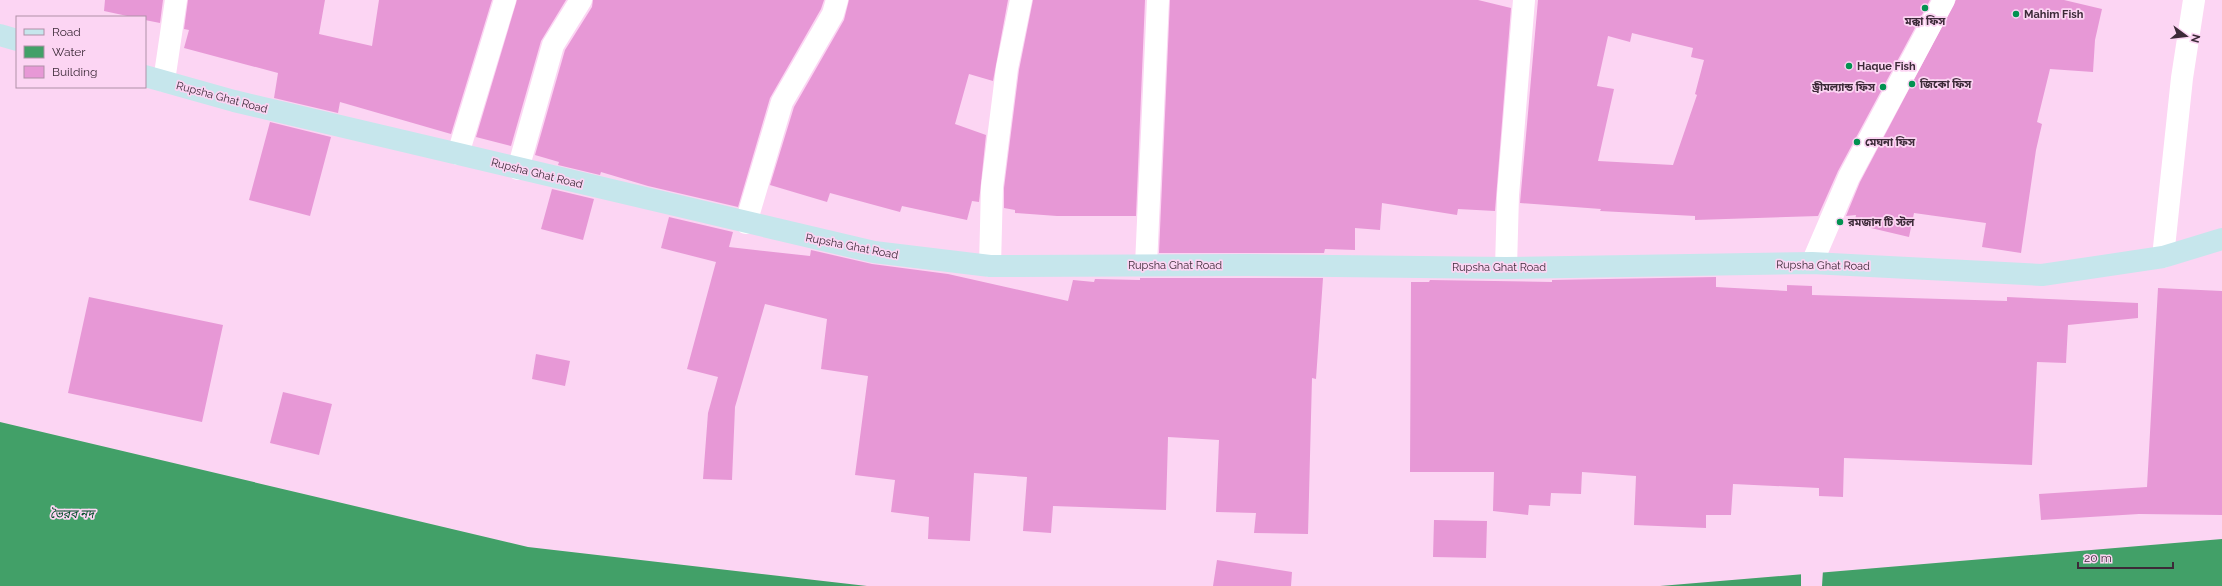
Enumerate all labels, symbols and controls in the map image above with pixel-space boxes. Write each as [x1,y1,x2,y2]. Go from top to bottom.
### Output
marker: মক্কা ফিস [1920,3,1930,13]
place label: Mahim Fish [2024,8,2084,21]
marker: Mahim Fish [2011,9,2021,19]
place label: মক্কা ফিস [1904,15,1946,28]
legend [16,16,146,88]
north arrow [2166,16,2206,56]
text: Road [52,25,81,39]
text: N [2188,33,2203,44]
text: Water [52,45,86,59]
place label: Haque Fish [1857,60,1916,73]
marker: Haque Fish [1844,61,1854,71]
text: Building [52,65,98,79]
place label: জিকো ফিস [1919,78,1972,91]
street label: Rupsha Ghat Road [175,79,269,116]
marker: জিকো ফিস [1907,79,1917,89]
place label: ড্রীমল্যান্ড ফিস [1811,81,1876,94]
marker: ড্রীমল্যান্ড ফিস [1878,82,1888,92]
place label: মেঘনা ফিস [1865,136,1916,149]
marker: মেঘনা ফিস [1852,137,1862,147]
street label: Rupsha Ghat Road [490,156,584,191]
place label: রমজান টি স্টল [1847,216,1915,229]
marker: রমজান টি স্টল [1835,217,1845,227]
street label: Rupsha Ghat Road [804,231,899,262]
street label: Rupsha Ghat Road [1776,258,1870,273]
street label: Rupsha Ghat Road [1128,259,1222,272]
street label: Rupsha Ghat Road [1452,261,1546,274]
water label: ভৈরব নদ [50,507,96,521]
scale bar [2078,544,2173,570]
text: 20 m [2084,551,2112,565]

